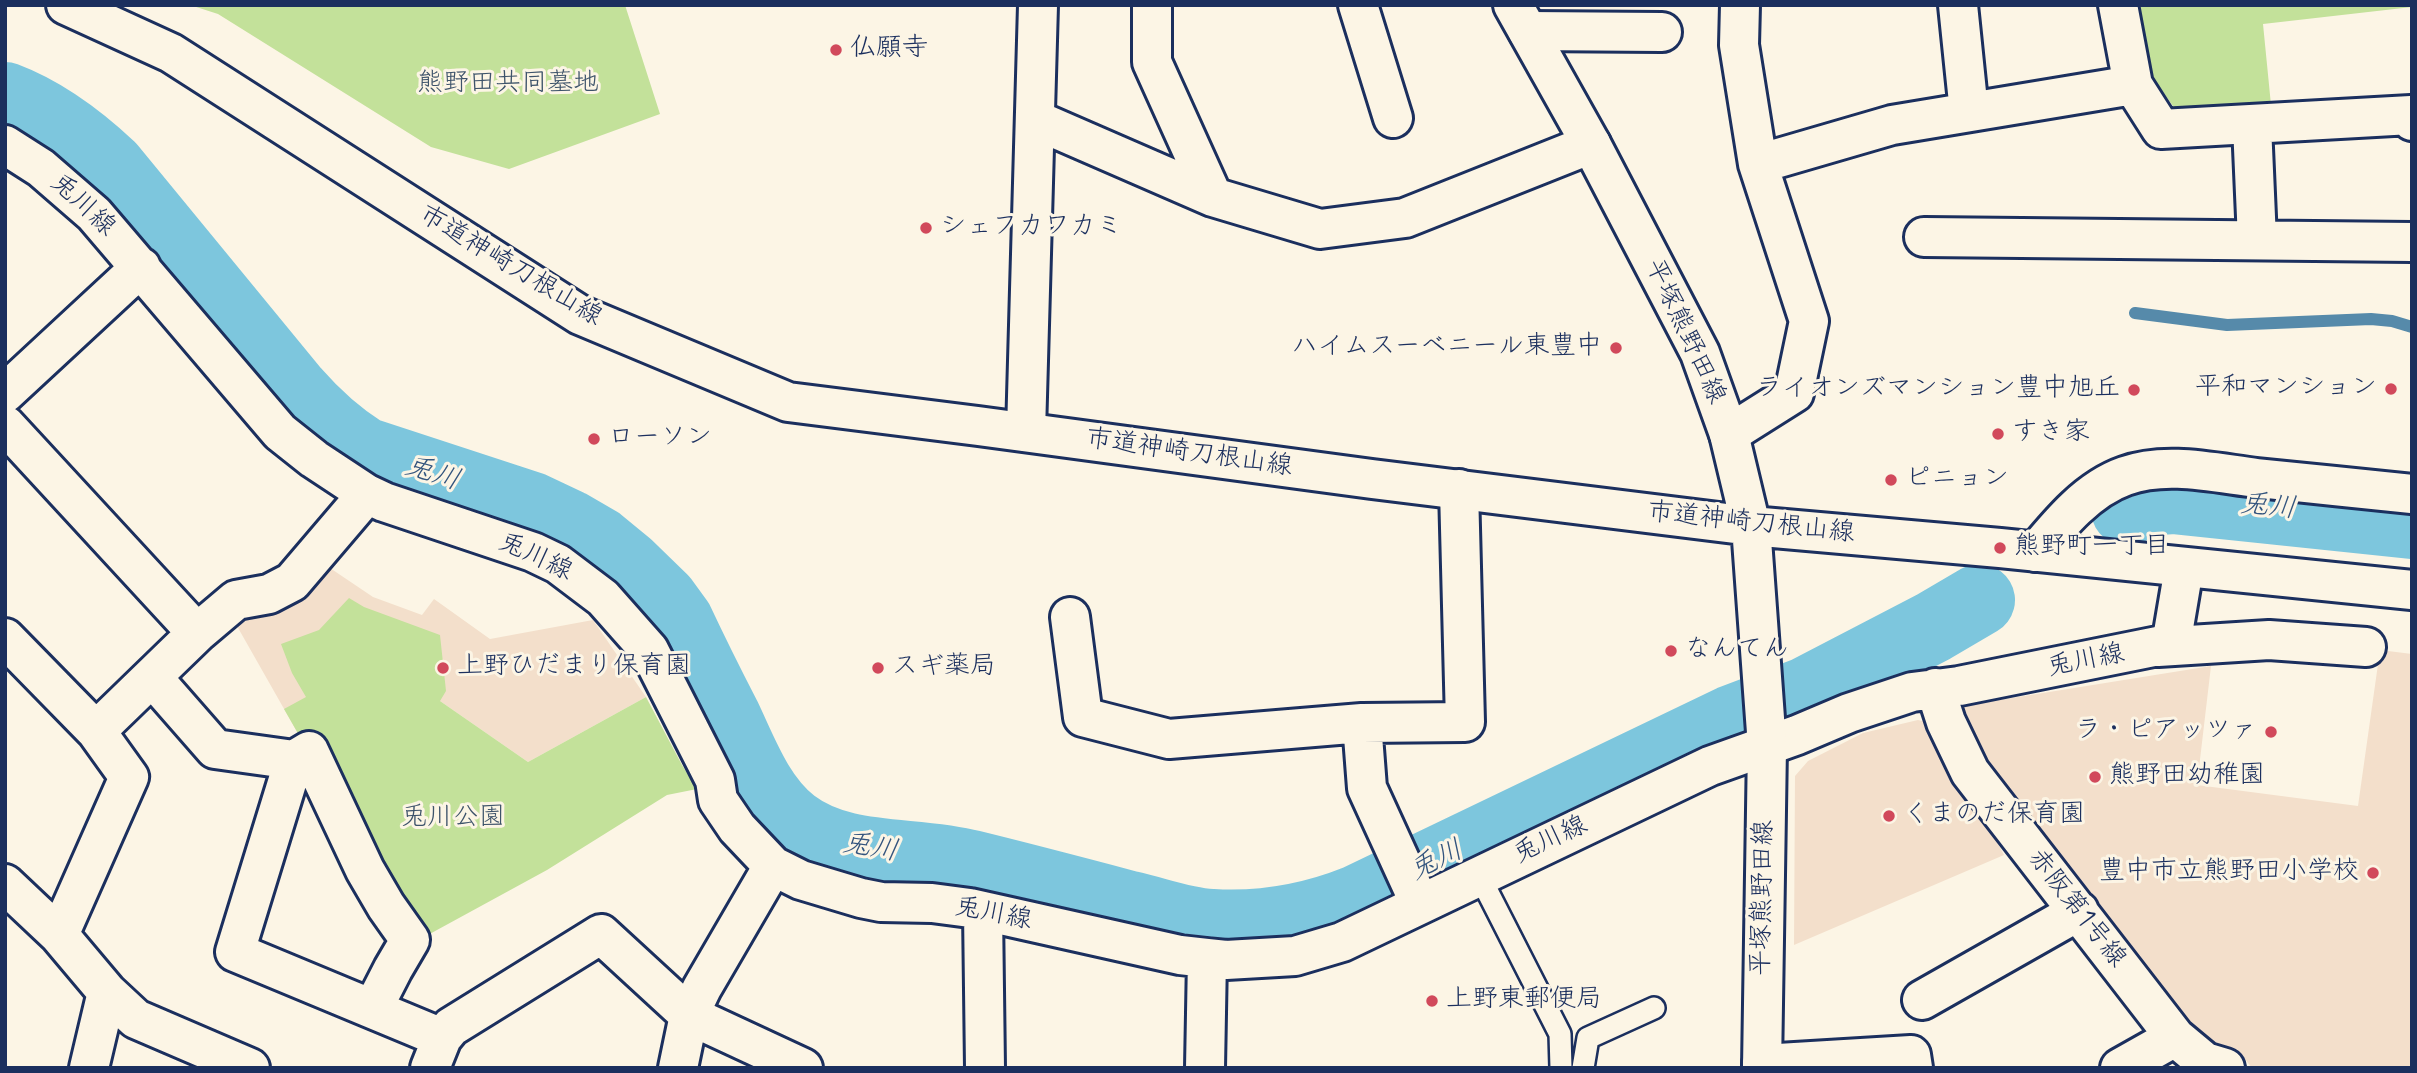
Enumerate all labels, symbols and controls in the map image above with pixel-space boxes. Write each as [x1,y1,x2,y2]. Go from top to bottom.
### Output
place label: 仏願寺 [850,34,928,66]
marker: 仏願寺 [828,42,844,58]
park label: 熊野田共同墓地 [417,69,599,101]
street label: 兎川線 [43,168,121,244]
street label: 市道神崎刀根山線 [413,200,607,334]
place label: シェフカワカミ [940,212,1122,244]
marker: シェフカワカミ [918,220,934,236]
street label: 平塚熊野田線 [1637,255,1731,409]
place label: ハイムスーベニール東豊中 [1292,332,1602,364]
marker: ハイムスーベニール東豊中 [1608,340,1624,356]
place label: 平和マンション [2195,373,2377,405]
place label: ライオンズマンション豊中旭丘 [1756,374,2120,406]
marker: 平和マンション [2383,381,2399,397]
marker: ライオンズマンション豊中旭丘 [2126,382,2142,398]
place label: すき家 [2012,418,2090,450]
place label: ローソン [608,423,712,455]
street label: 市道神崎刀根山線 [1084,424,1294,484]
marker: すき家 [1990,426,2006,442]
marker: ローソン [586,431,602,447]
water label: 兎川 [400,450,464,500]
place label: ピニョン [1905,464,2009,496]
marker: ピニョン [1883,472,1899,488]
water label: 兎川 [2238,488,2298,528]
street label: 市道神崎刀根山線 [1646,498,1856,550]
street label: 兎川線 [493,527,577,589]
place label: 熊野町一丁目 [2014,532,2170,564]
marker: 熊野町一丁目 [1992,540,2008,556]
place label: なんてん [1685,635,1789,667]
street label: 兎川線 [2045,639,2127,685]
marker: なんてん [1663,643,1679,659]
place label: 上野ひだまり保育園 [457,652,691,684]
place label: スギ薬局 [892,652,996,684]
marker: 上野ひだまり保育園 [435,660,451,676]
marker: スギ薬局 [870,660,886,676]
place label: ラ・ピアッツァ [2075,716,2257,748]
marker: ラ・ピアッツァ [2263,724,2279,740]
place label: 熊野田幼稚園 [2109,761,2265,793]
marker: 熊野田幼稚園 [2087,769,2103,785]
place label: くまのだ保育園 [1903,800,2085,832]
park label: 兎川公園 [401,803,505,835]
marker: くまのだ保育園 [1881,808,1897,824]
street label: 兎川線 [1509,810,1593,872]
street label: 平塚熊野田線 [1747,820,1781,976]
water label: 兎川 [840,828,900,870]
water label: 兎川 [1404,835,1470,889]
street label: 赤阪第1号線 [2020,844,2132,974]
place label: 豊中市立熊野田小学校 [2099,857,2359,889]
marker: 豊中市立熊野田小学校 [2365,865,2381,881]
street label: 兎川線 [952,892,1034,938]
place label: 上野東郵便局 [1446,985,1602,1017]
marker: 上野東郵便局 [1424,993,1440,1009]

